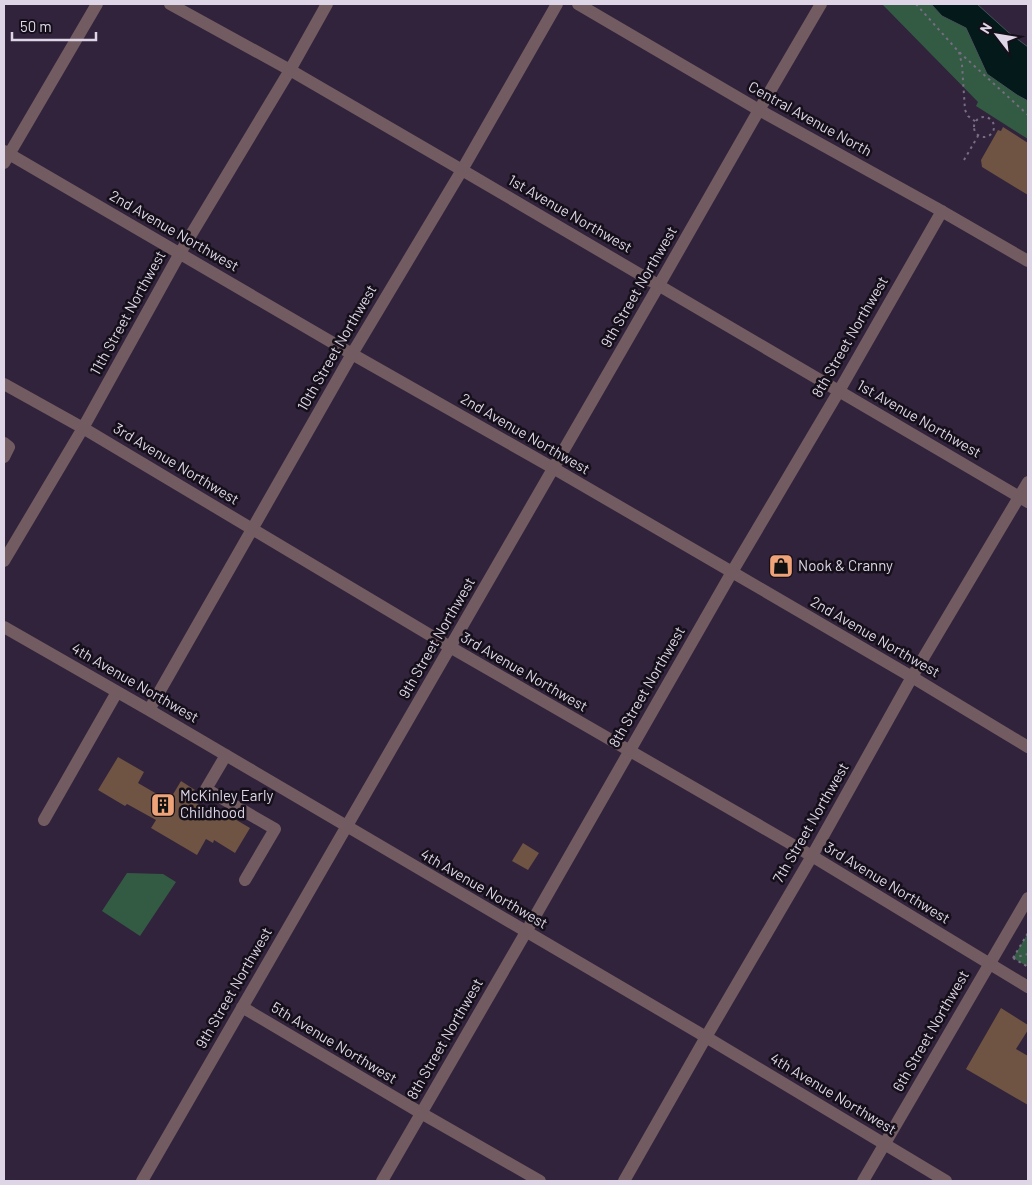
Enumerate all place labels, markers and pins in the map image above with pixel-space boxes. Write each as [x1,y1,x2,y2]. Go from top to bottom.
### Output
shop icon: Nook & Cranny [768,553,794,579]
place label: Nook & Cranny [798,556,893,574]
place label: McKinley Early Childhood [180,786,273,821]
building icon: McKinley Early Childhood [150,792,176,818]

